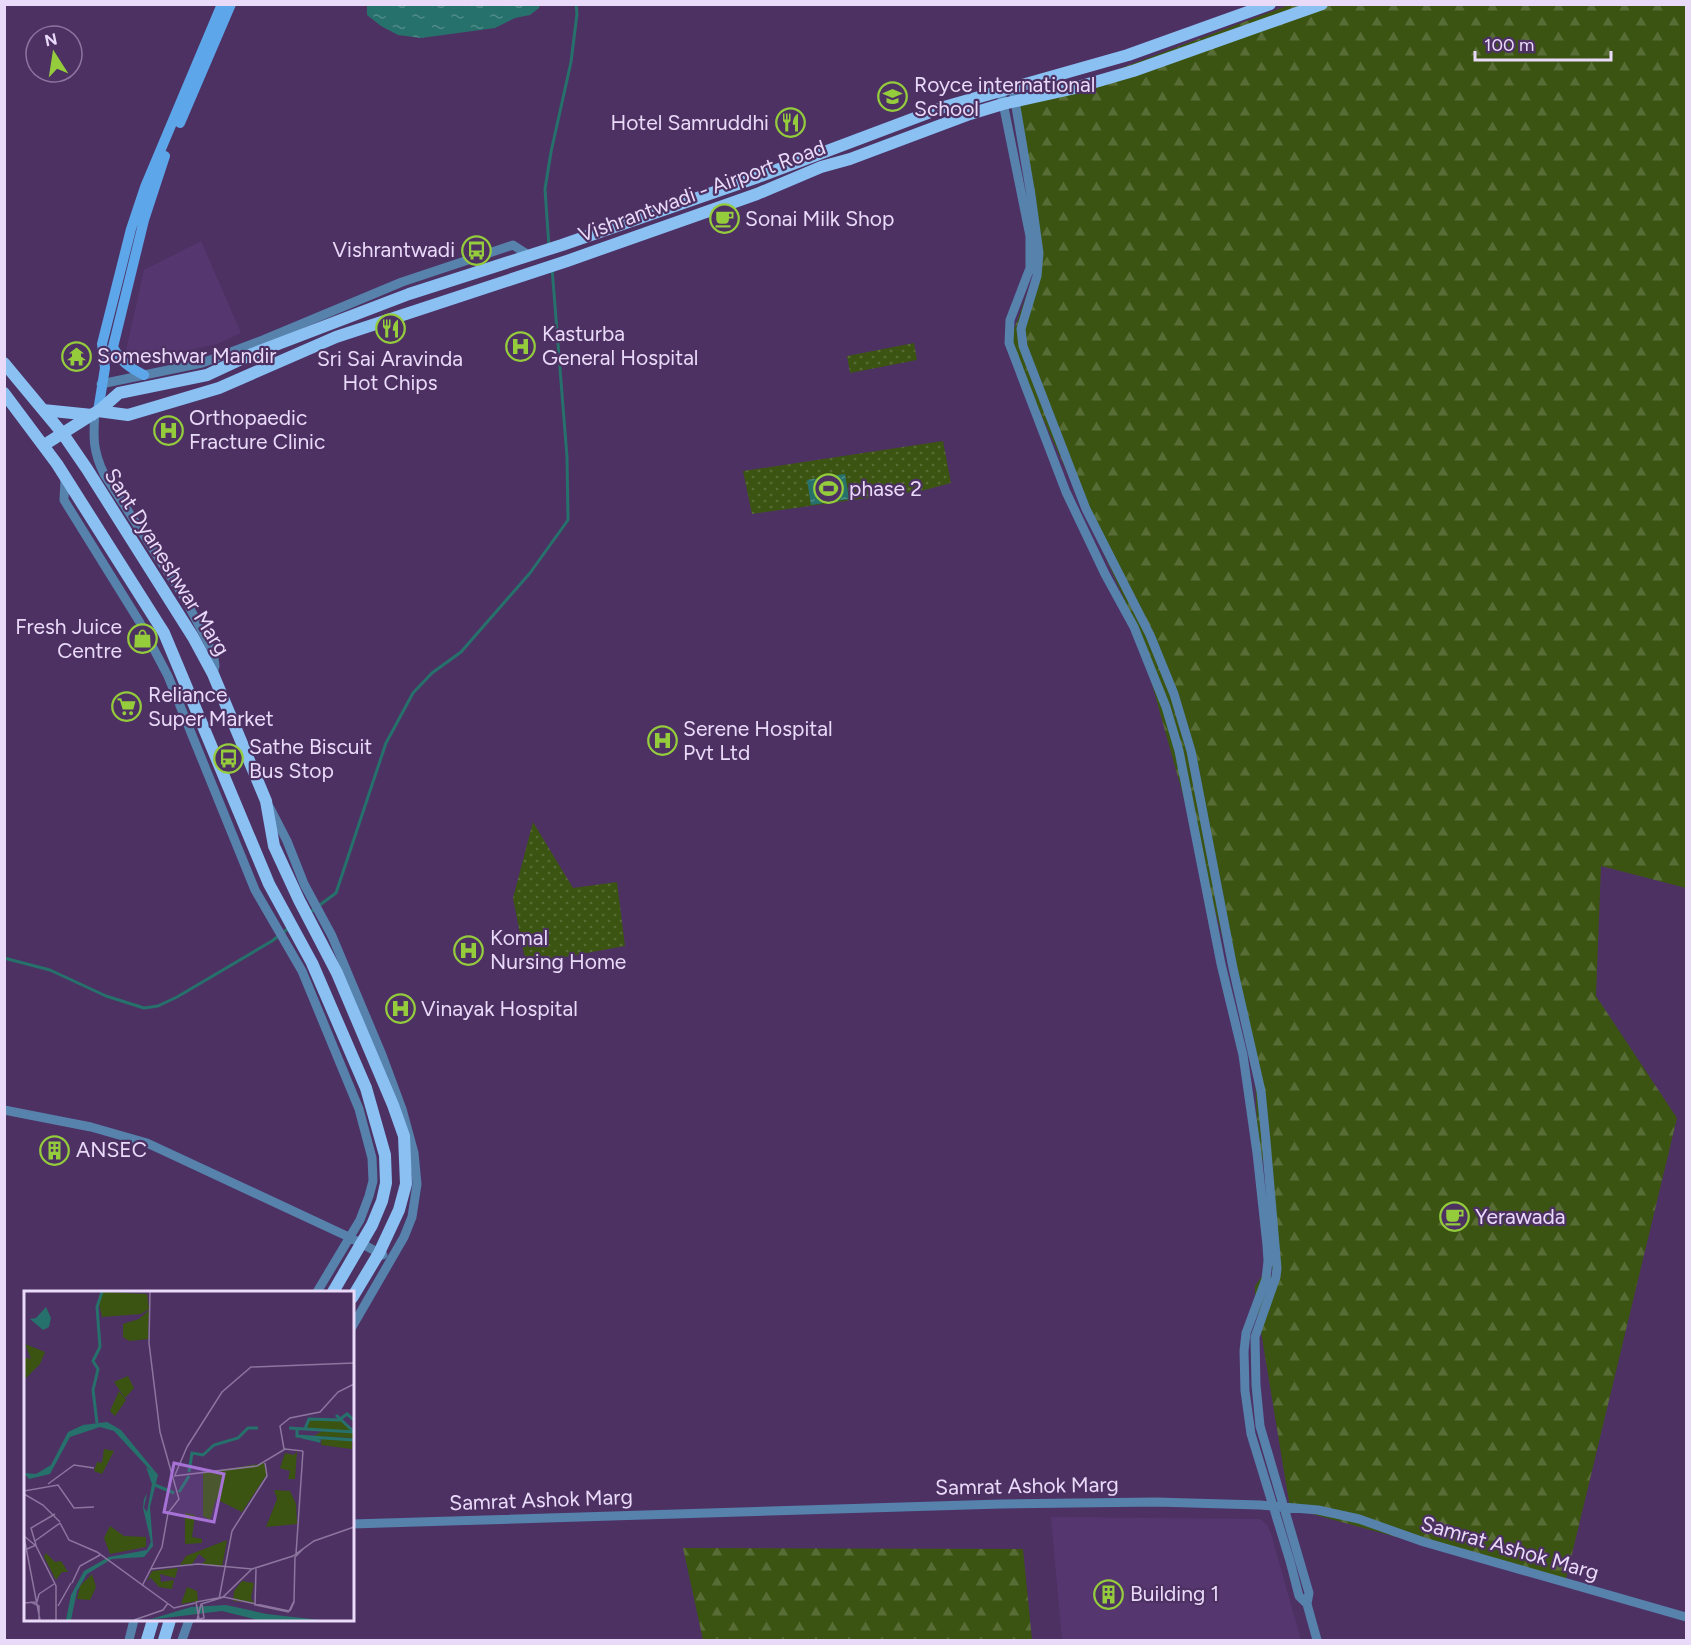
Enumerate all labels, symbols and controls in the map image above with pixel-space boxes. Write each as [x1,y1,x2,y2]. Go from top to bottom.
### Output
north arrow [24,24,84,84]
scale bar [1475,24,1612,62]
text: N [43,29,59,50]
text: 100 m [1484,34,1534,56]
place label: Royce international School [914,72,1095,121]
school or university icon: Royce international School [877,81,909,113]
restaurant icon: Hotel Samruddhi [774,107,806,139]
place label: Hotel Samruddhi [610,110,769,135]
street label: Vishrantwadi - Airport Road [575,134,829,247]
cafe icon: Sonai Milk Shop [708,203,740,235]
place label: Sonai Milk Shop [745,206,894,231]
bus stop icon: Vishrantwadi [460,234,492,266]
place label: Vishrantwadi [333,237,455,262]
restaurant icon: Sri Sai Aravinda Hot Chips [374,312,406,344]
place label: Kasturba General Hospital [542,321,698,370]
hospital icon: Kasturba General Hospital [505,330,537,362]
temple icon: Someshwar Mandir [60,340,92,372]
place label: Someshwar Mandir [97,343,276,368]
place label: Sri Sai Aravinda Hot Chips [317,346,463,395]
place label: Orthopaedic Fracture Clinic [189,405,325,454]
hospital icon: Orthopaedic Fracture Clinic [152,414,184,446]
street label: Sant Dyaneshwar Marg [100,463,235,660]
sports icon: phase 2 [812,473,844,505]
place label: phase 2 [849,476,922,501]
place label: Fresh Juice Centre [15,614,122,663]
shop icon: Fresh Juice Centre [127,623,159,655]
place label: Reliance Super Market [148,682,274,731]
supermarket icon: Reliance Super Market [111,691,143,723]
place label: Serene Hospital Pvt Ltd [683,716,833,765]
hospital icon: Serene Hospital Pvt Ltd [646,725,678,757]
place label: Sathe Biscuit Bus Stop [249,734,372,783]
bus stop icon: Sathe Biscuit Bus Stop [212,743,244,775]
place label: Komal Nursing Home [490,925,626,974]
hospital icon: Komal Nursing Home [453,934,485,966]
hospital icon: Vinayak Hospital [384,993,416,1025]
place label: Vinayak Hospital [421,996,578,1021]
building icon: ANSEC [39,1134,71,1166]
place label: ANSEC [76,1137,147,1162]
cafe icon: Yerawada [1438,1201,1470,1233]
place label: Yerawada [1475,1204,1566,1229]
inset map [24,1291,354,1621]
street label: Samrat Ashok Marg [935,1471,1119,1500]
street label: Samrat Ashok Marg [449,1484,633,1515]
street label: Samrat Ashok Marg [1418,1510,1602,1585]
building icon: Building 1 [1093,1578,1125,1610]
place label: Building 1 [1130,1581,1219,1606]

